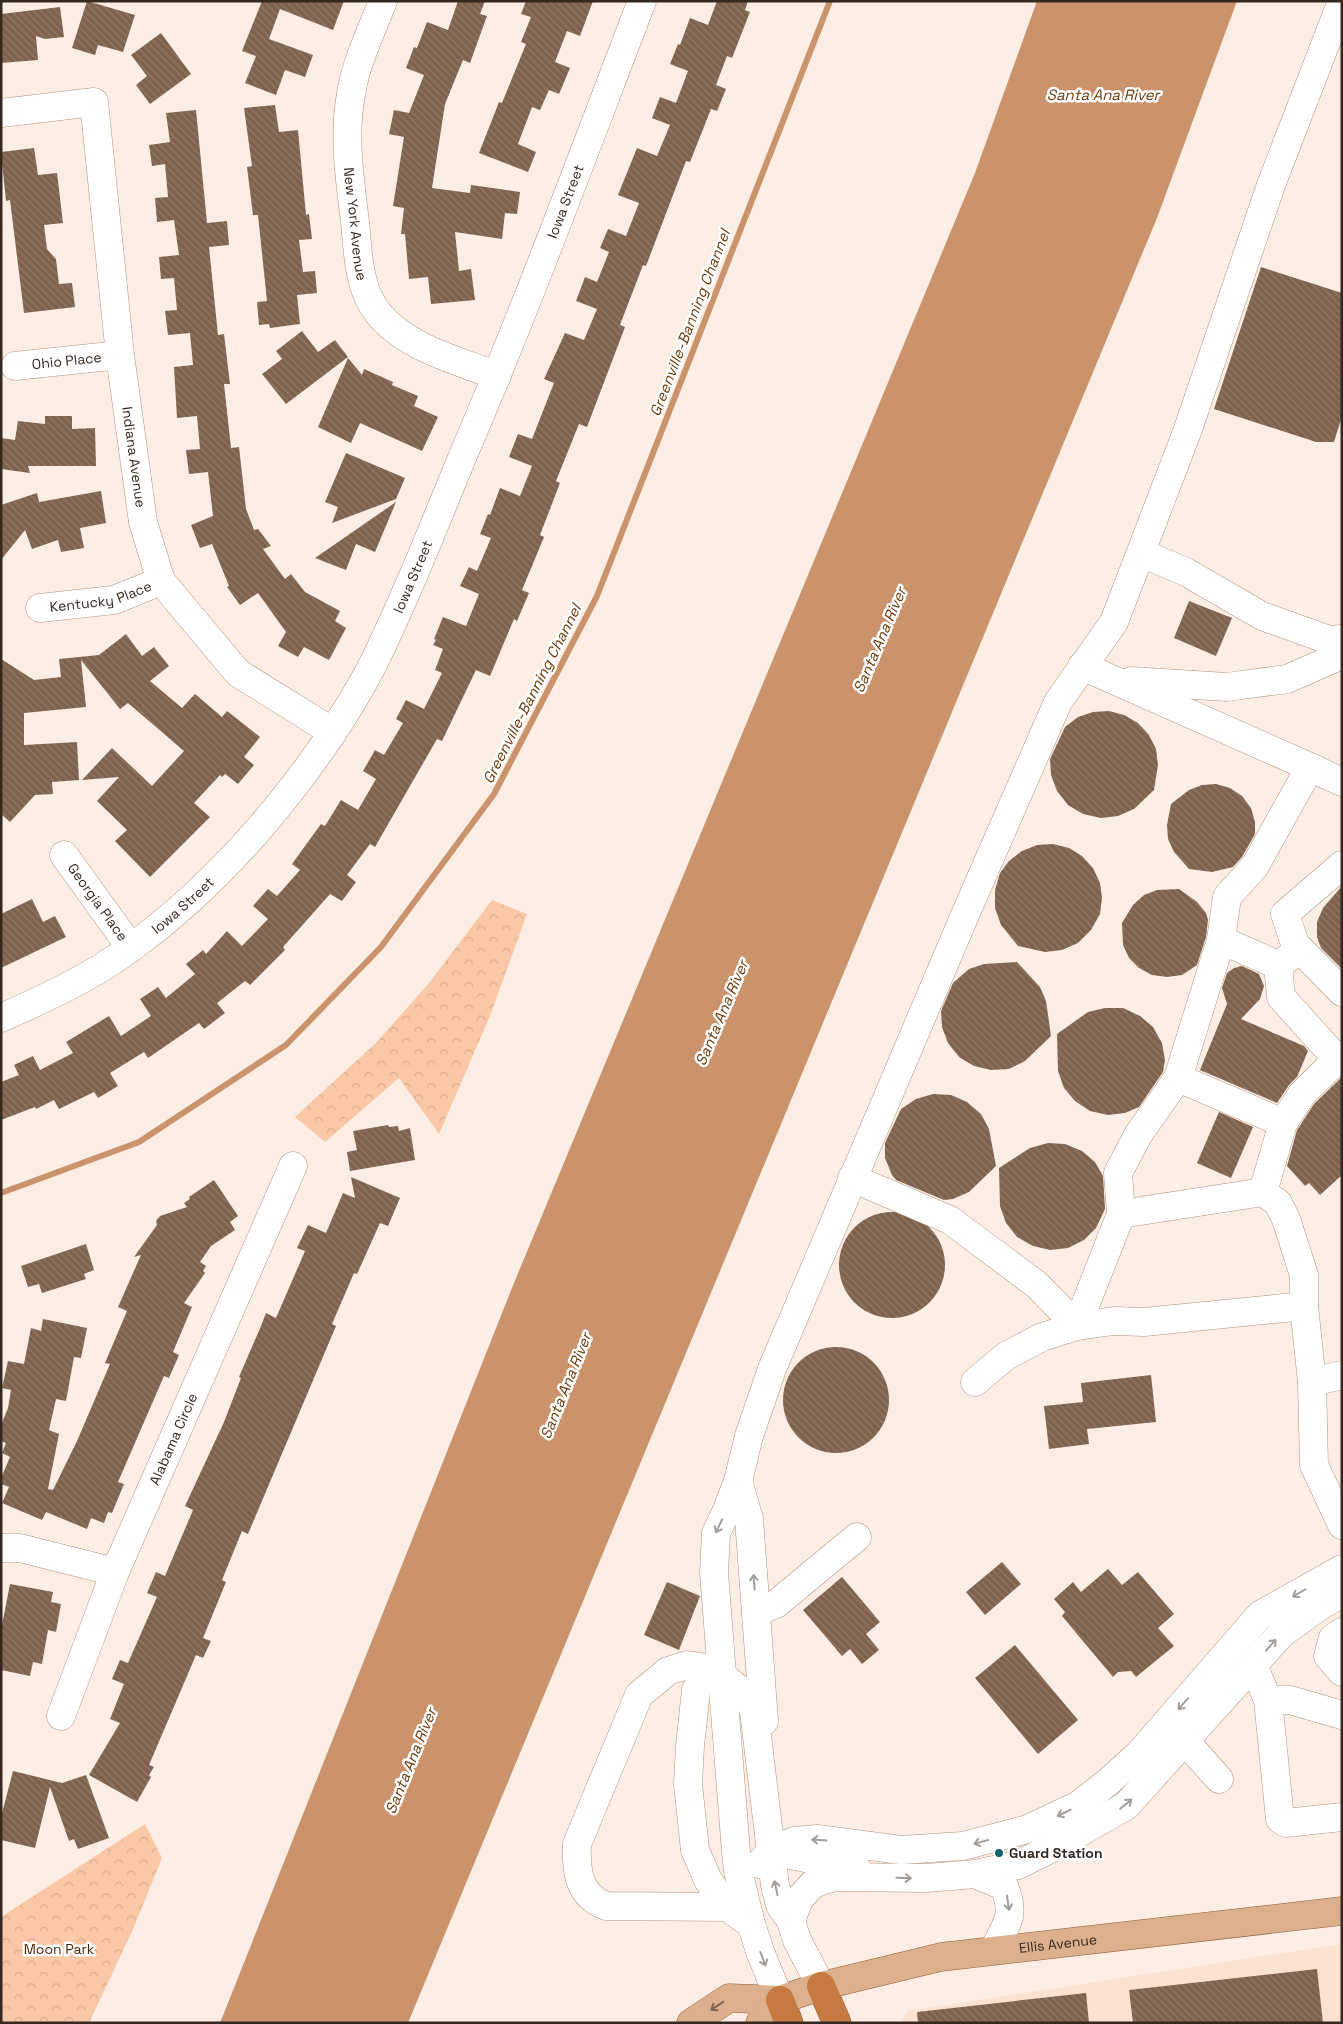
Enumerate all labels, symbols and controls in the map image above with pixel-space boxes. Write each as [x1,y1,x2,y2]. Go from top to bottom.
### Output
water label: Santa Ana River [1047,85,1161,104]
street label: Iowa Street [543,162,588,241]
street label: New York Avenue [340,166,371,282]
water label: Greenville-Banning Channel [645,225,735,419]
street label: Ohio Place [31,348,103,373]
street label: Indiana Avenue [118,405,150,509]
street label: Iowa Street [389,537,436,616]
street label: Kentucky Place [49,577,154,616]
water label: Santa Ana River [849,583,911,695]
water label: Greenville-Banning Channel [478,599,586,787]
street label: Georgia Place [64,860,132,945]
street label: Iowa Street [148,873,218,938]
water label: Santa Ana River [691,956,753,1068]
water label: Santa Ana River [536,1329,596,1442]
street label: Alabama Circle [145,1390,201,1488]
one-way arrow [714,1518,724,1533]
one-way arrow [749,1574,759,1590]
one-way arrow [1292,1588,1307,1598]
one-way arrow [1265,1639,1277,1652]
one-way arrow [1177,1697,1189,1710]
water label: Santa Ana River [381,1704,441,1817]
one-way arrow [1119,1798,1132,1809]
one-way arrow [1057,1809,1072,1818]
one-way arrow [812,1836,828,1845]
one-way arrow [973,1838,989,1847]
place label: Guard Station [1009,1844,1103,1862]
marker: Guard Station [993,1847,1005,1859]
one-way arrow [896,1873,912,1883]
one-way arrow [771,1880,780,1896]
one-way arrow [1003,1895,1013,1911]
street label: Ellis Avenue [1018,1930,1098,1957]
park label: Moon Park [24,1940,95,1958]
one-way arrow [759,1951,768,1966]
one-way arrow [710,2001,724,2011]

